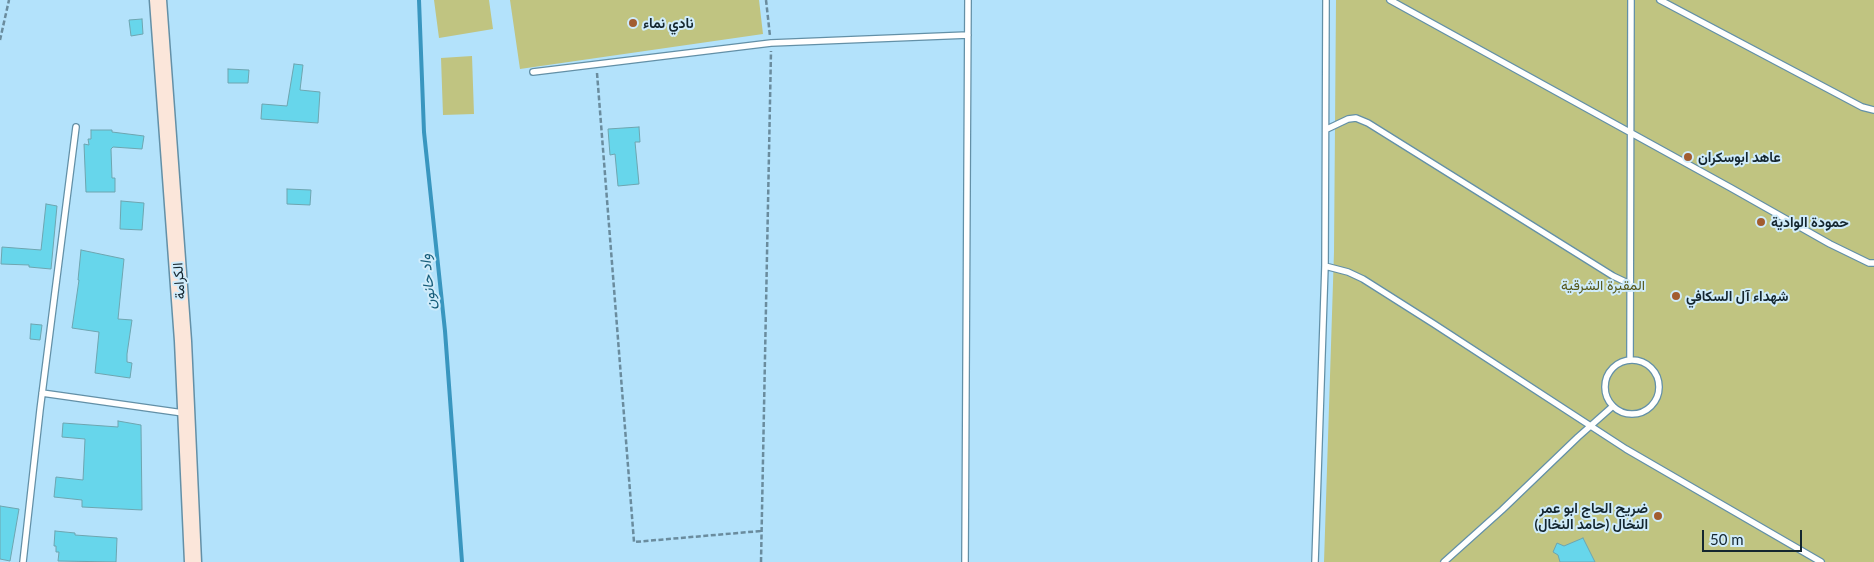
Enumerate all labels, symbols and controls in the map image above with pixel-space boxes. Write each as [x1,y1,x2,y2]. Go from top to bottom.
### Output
place label: نادي نماء [643,15,694,31]
marker: نادي نماء [627,17,639,29]
place label: عاهد ابوسكران [1698,149,1781,165]
marker: عاهد ابوسكران [1682,151,1694,163]
place label: حمودة الوادية [1771,214,1849,230]
marker: حمودة الوادية [1755,216,1767,228]
water label: واد حانون [416,253,440,311]
street label: الكرامة [169,262,189,300]
park label: المقبرة الشرقية [1561,277,1645,293]
place label: شهداء آل السكافي [1686,288,1788,304]
marker: شهداء آل السكافي [1670,290,1682,302]
place label: ضريح الحاج ابو عمر النخال (حامد النخال) [1534,500,1648,532]
marker: ضريح الحاج ابو عمر النخال (حامد النخال) [1652,510,1664,522]
scale bar [1704,520,1804,552]
text: 50 m [1710,530,1744,548]

